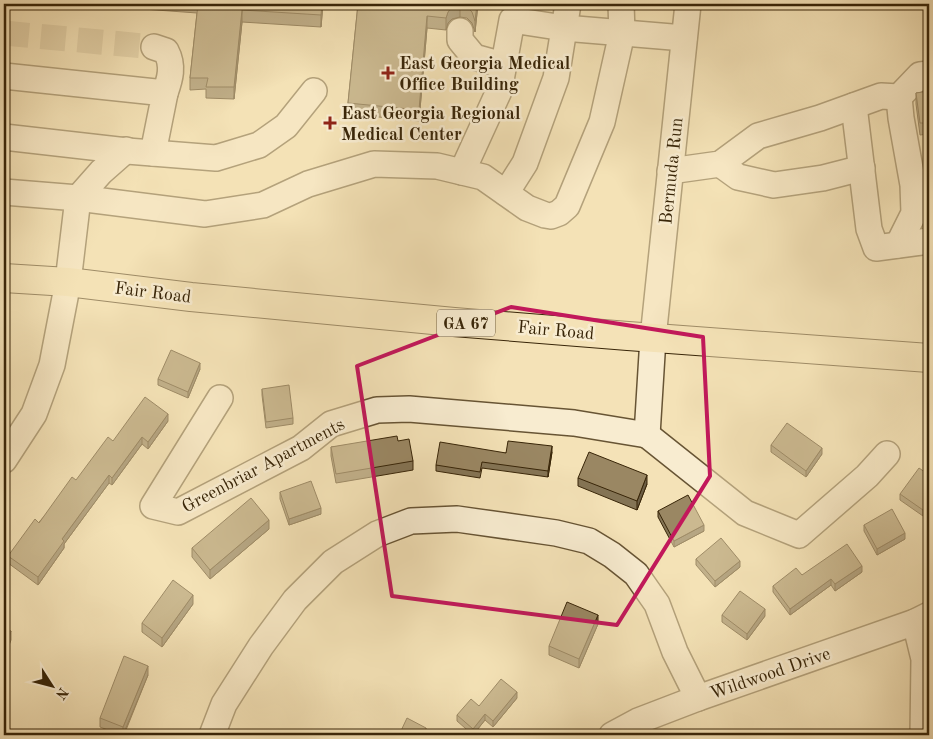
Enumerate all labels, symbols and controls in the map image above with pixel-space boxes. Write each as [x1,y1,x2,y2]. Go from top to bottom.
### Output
place label: East Georgia Medical Office Building [399,55,571,94]
marker: East Georgia Medical Office Building [381,66,395,80]
place label: East Georgia Regional Medical Center [341,105,521,144]
marker: East Georgia Regional Medical Center [323,116,337,130]
street label: Bermuda Run [657,116,687,226]
street label: Fair Road [113,279,192,307]
road number: GA 67 [437,309,495,336]
street label: Fair Road [517,319,595,343]
street label: Greenbriar Apartments [179,415,348,516]
street label: Wildwood Drive [708,645,833,703]
north arrow [28,662,78,712]
text: N [53,685,71,702]

